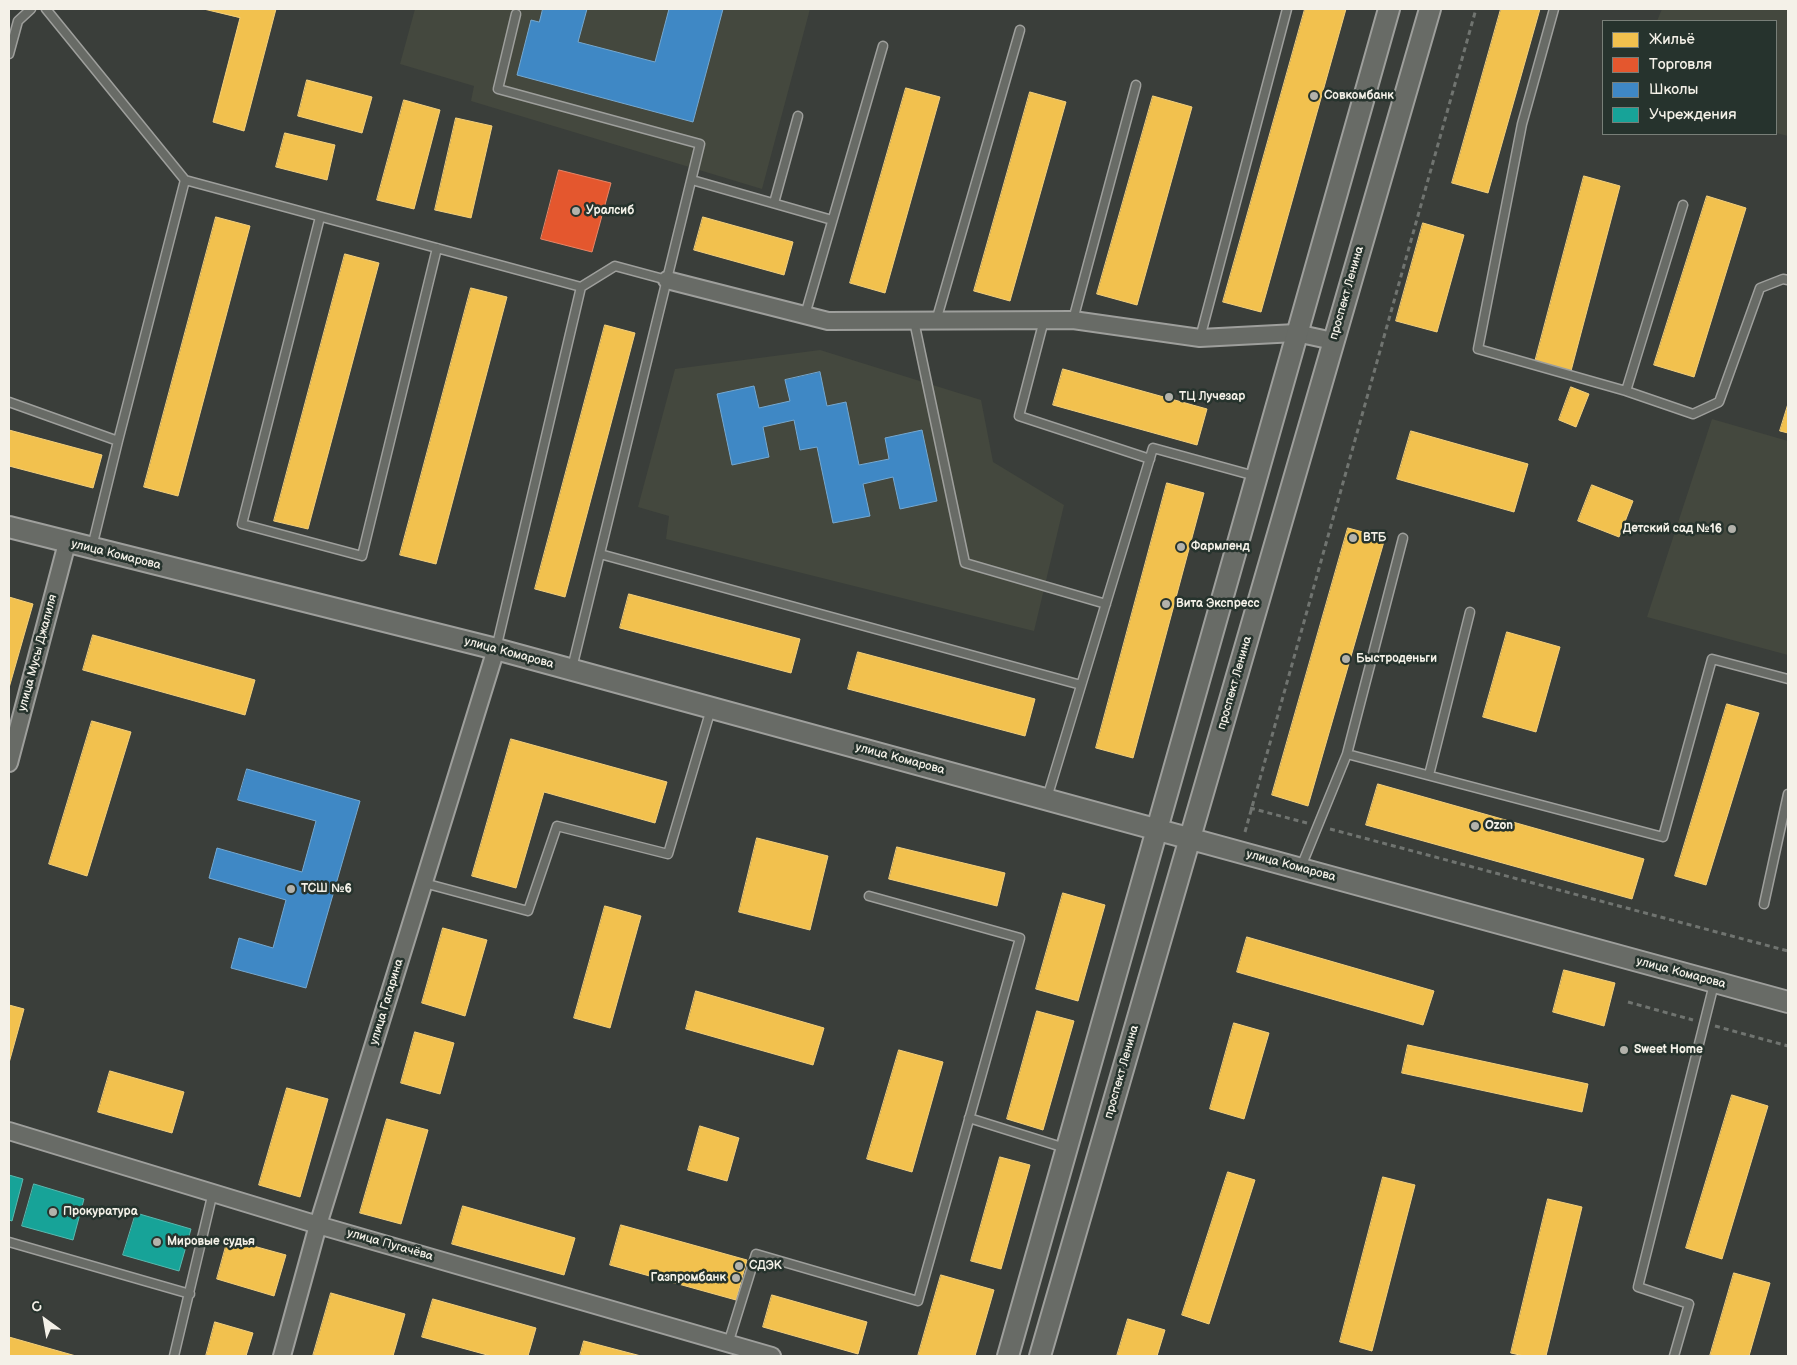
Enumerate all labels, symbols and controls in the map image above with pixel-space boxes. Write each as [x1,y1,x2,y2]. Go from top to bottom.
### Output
legend [1602,20,1777,135]
text: Жильё [1649,30,1695,49]
text: Торговля [1649,55,1712,74]
text: Школы [1649,80,1698,99]
place label: Совкомбанк [1324,89,1394,103]
marker: Совкомбанк [1308,90,1320,102]
text: Учреждения [1649,105,1736,124]
place label: Уралсиб [586,204,634,218]
marker: Уралсиб [570,205,582,217]
street label: проспект Ленина [1327,245,1367,341]
place label: ТЦ Лучезар [1179,390,1245,404]
marker: ТЦ Лучезар [1163,391,1175,403]
place label: Детский сад №16 [1623,522,1722,536]
marker: Детский сад №16 [1726,523,1738,535]
place label: ВТБ [1363,531,1386,545]
marker: ВТБ [1347,532,1359,544]
street label: улица Комарова [70,537,162,573]
place label: Фармленд [1191,540,1250,554]
marker: Фармленд [1175,541,1187,553]
street label: улица Мусы Джалиля [15,593,61,713]
place label: Вита Экспресс [1176,597,1260,611]
marker: Вита Экспресс [1160,598,1172,610]
street label: улица Комарова [463,634,555,672]
street label: проспект Ленина [1215,635,1255,731]
place label: Быстроденьги [1356,652,1437,666]
marker: Быстроденьги [1340,653,1352,665]
street label: улица Комарова [854,740,946,778]
place label: Ozon [1485,819,1513,833]
marker: Ozon [1469,820,1481,832]
street label: улица Комарова [1245,847,1337,885]
place label: ТСШ №6 [301,882,352,896]
marker: ТСШ №6 [285,883,297,895]
street label: улица Комарова [1635,954,1727,992]
street label: улица Гагарина [367,957,407,1047]
street label: проспект Ленина [1102,1024,1142,1120]
place label: Sweet Home [1634,1043,1703,1057]
marker: Sweet Home [1618,1044,1630,1056]
place label: Прокуратура [63,1205,138,1219]
marker: Прокуратура [47,1206,59,1218]
street label: улица Пугачёва [345,1226,435,1264]
place label: Мировые судья [167,1235,255,1249]
marker: Мировые судья [151,1236,163,1248]
place label: СДЭК [749,1259,782,1273]
marker: СДЭК [733,1260,745,1272]
place label: Газпромбанк [650,1271,726,1285]
marker: Газпромбанк [730,1272,742,1284]
north arrow [20,1295,70,1345]
text: С [28,1297,45,1317]

